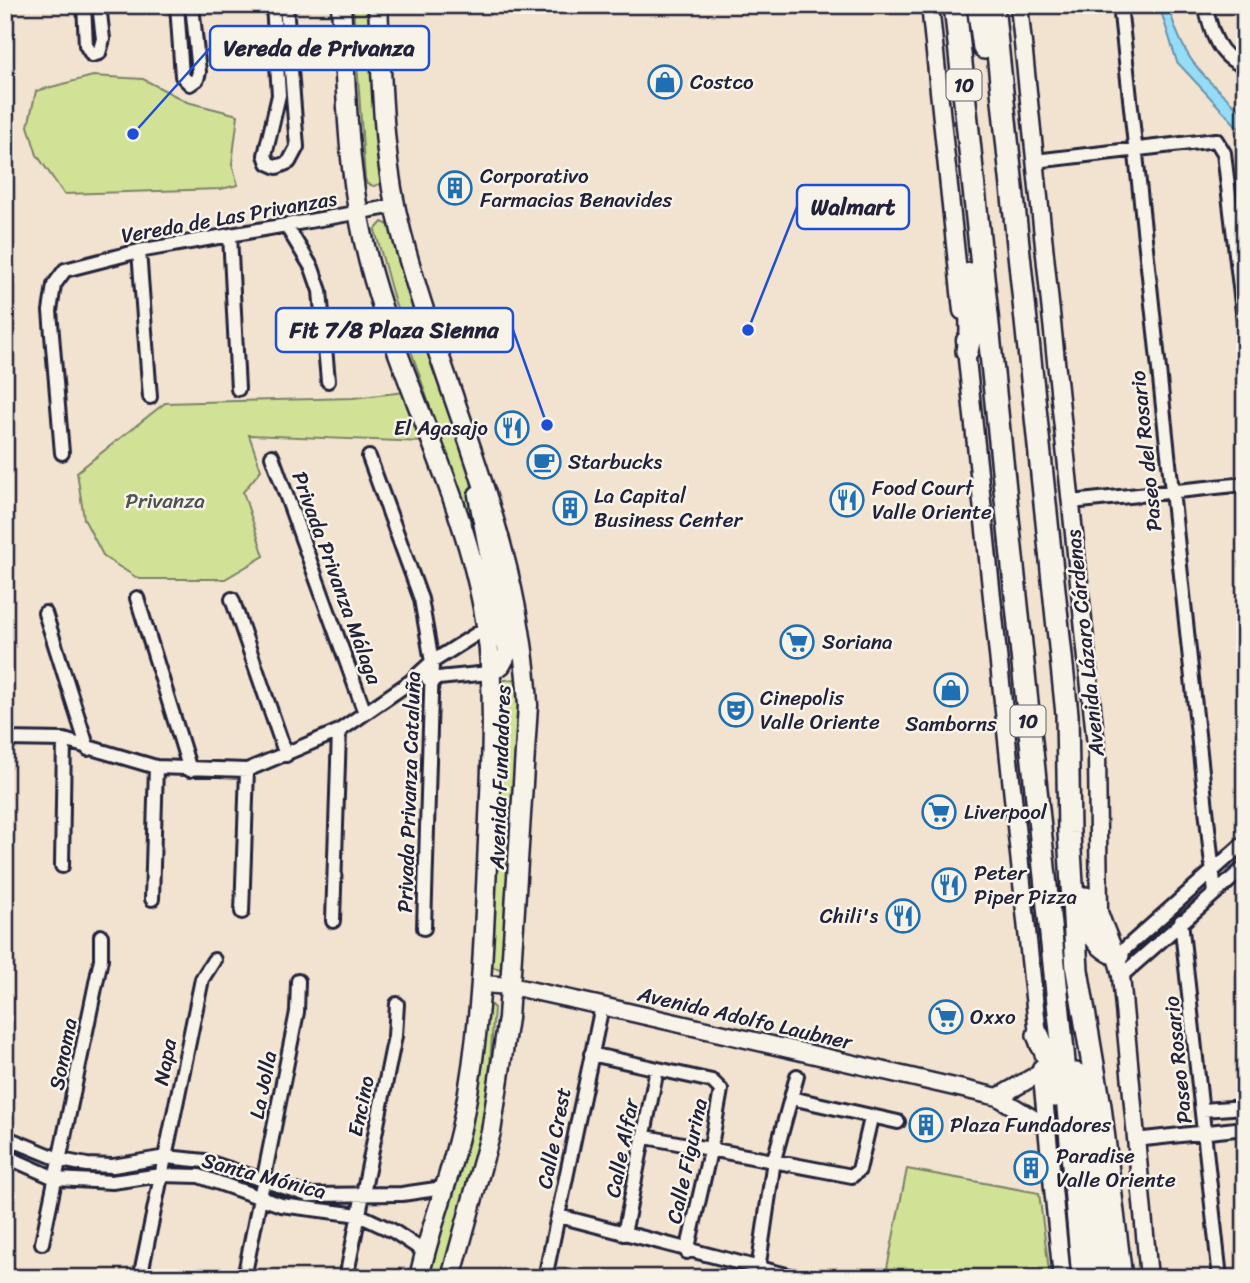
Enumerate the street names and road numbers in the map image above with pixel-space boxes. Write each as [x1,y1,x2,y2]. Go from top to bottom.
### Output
road number: 10 [946,69,982,100]
street label: Vereda de Las Privanzas [118,179,340,255]
street label: Paseo del Rosario [1119,368,1173,533]
street label: Privada Privanza Málaga [281,466,393,691]
street label: Avenida Lázaro Cárdenas [1054,527,1116,759]
street label: Privada Privanza Cataluña [386,670,432,914]
street label: Avenida Fundadores [478,684,522,871]
road number: 10 [1010,706,1046,736]
street label: Avenida Adolfo Laubner [633,975,857,1061]
street label: Paseo Rosario [1152,994,1204,1126]
street label: Sonoma [37,1014,89,1093]
street label: Napa [142,1035,188,1089]
street label: La Jolla [238,1047,288,1122]
street label: Encino [336,1072,386,1140]
street label: Calle Crest [526,1084,582,1192]
street label: Calle Alfar [594,1094,650,1201]
street label: Calle Figurina [655,1094,719,1227]
street label: Santa Mónica [198,1141,331,1211]

